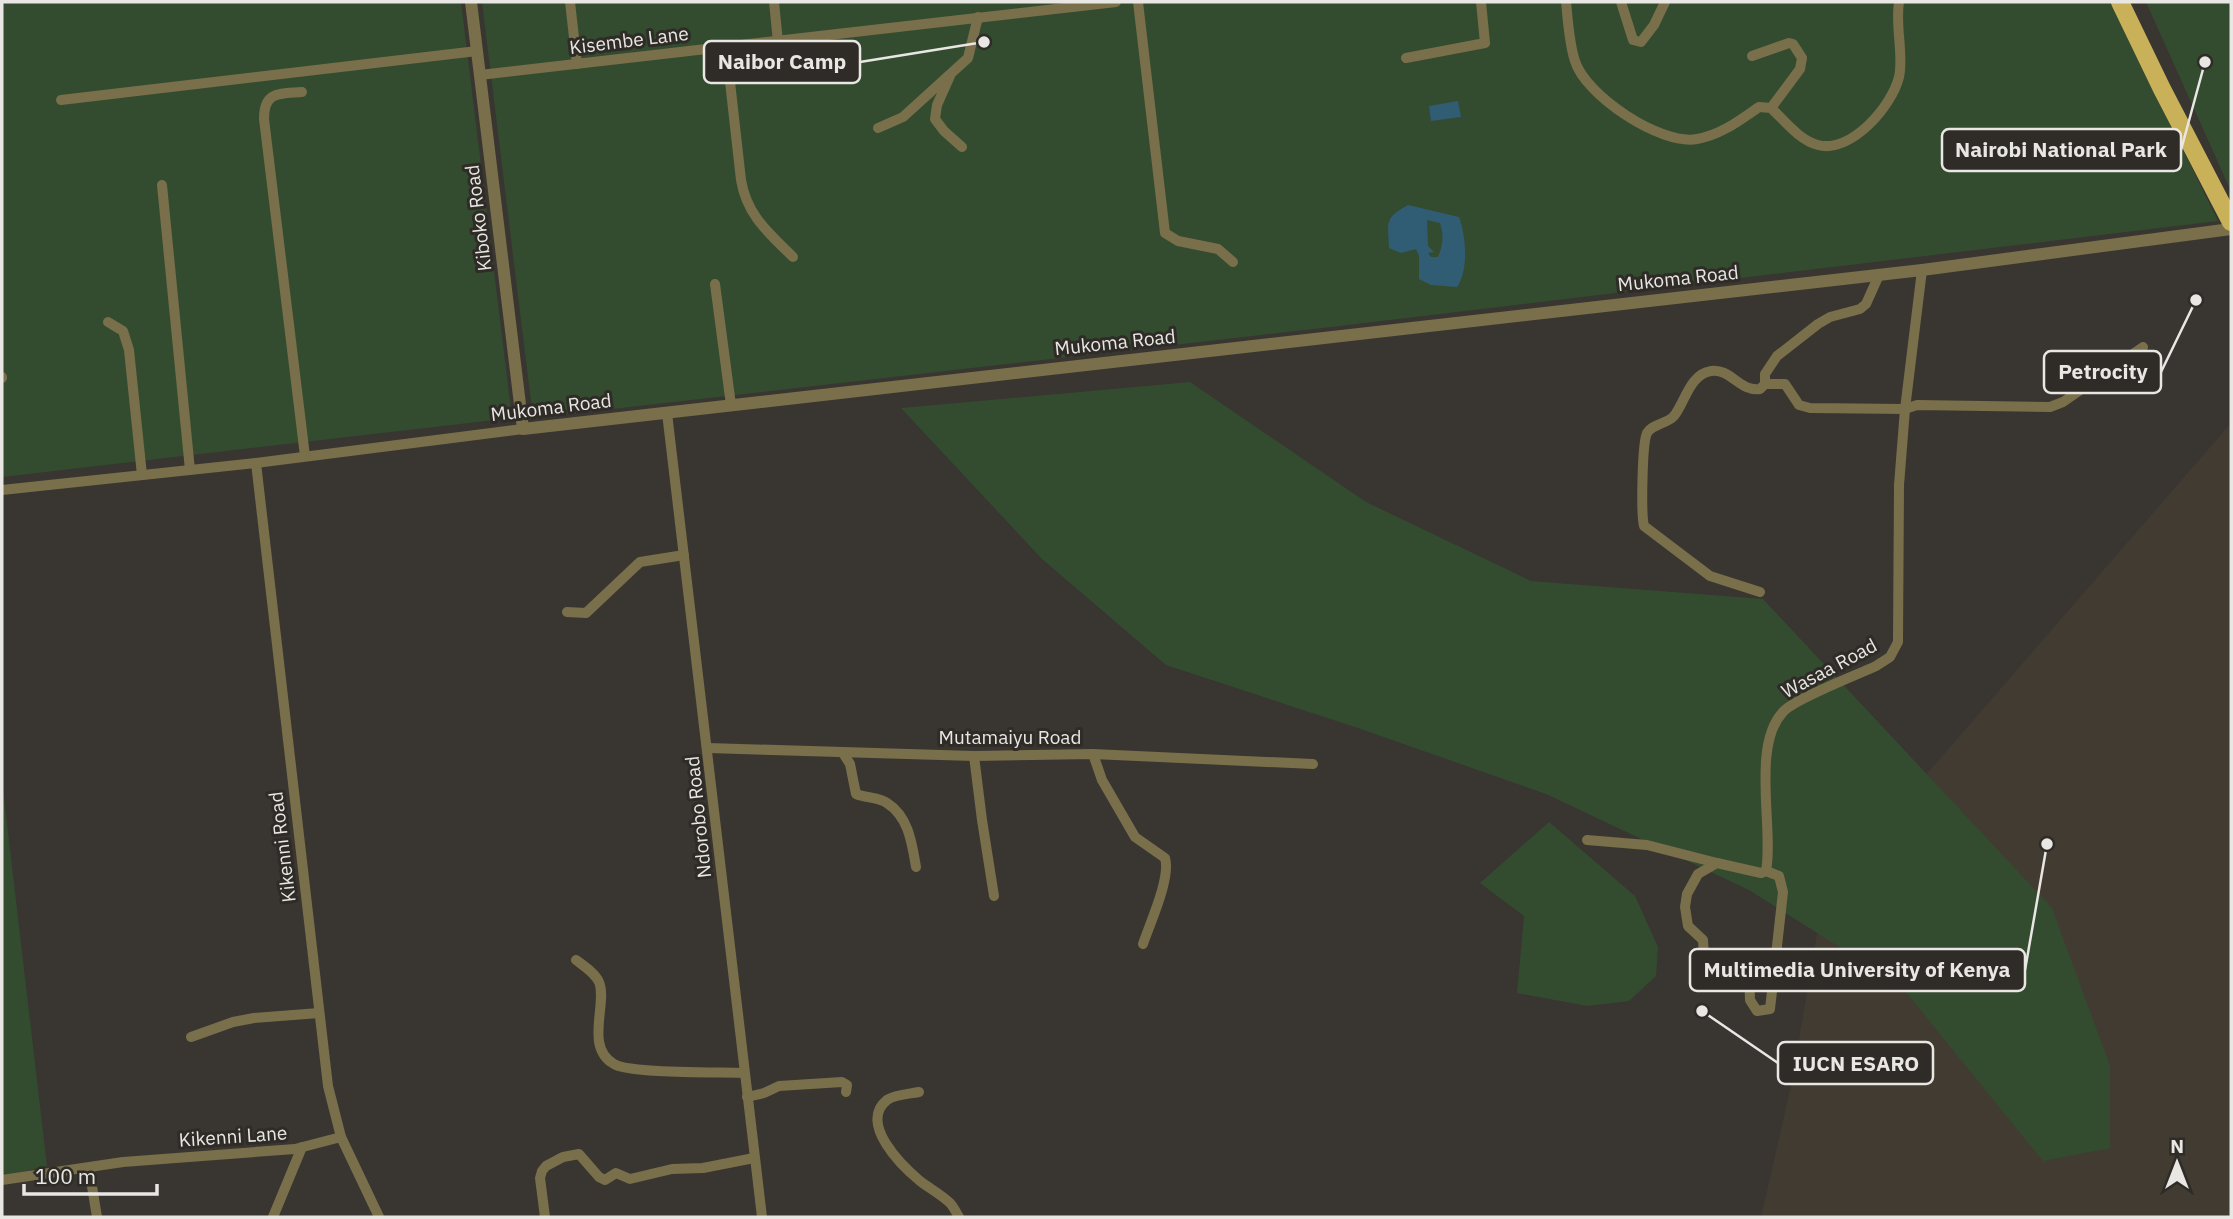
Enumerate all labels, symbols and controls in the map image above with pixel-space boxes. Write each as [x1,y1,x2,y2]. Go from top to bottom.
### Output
street label: Kisembe Lane [568,21,690,59]
callout: Naibor Camp [704,41,860,83]
text: Naibor Camp [718,47,846,75]
callout: Nairobi National Park [1942,129,2181,171]
text: Nairobi National Park [1955,135,2168,163]
street label: Kiboko Road [460,163,496,273]
street label: Mukoma Road [1616,260,1740,296]
street label: Mukoma Road [1053,324,1177,360]
callout: Petrocity [2044,351,2161,393]
text: Petrocity [2058,357,2149,385]
street label: Mukoma Road [489,388,613,426]
street label: Wasaa Road [1777,633,1881,703]
street label: Mutamaiyu Road [939,725,1081,749]
street label: Ndorobo Road [680,755,716,879]
street label: Kikenni Road [263,790,301,904]
callout: Multimedia University of Kenya [1690,949,2025,991]
text: Multimedia University of Kenya [1704,955,2011,983]
callout: IUCN ESARO [1778,1042,1933,1084]
text: IUCN ESARO [1793,1049,1919,1077]
street label: Kikenni Lane [178,1120,288,1152]
north arrow [2142,1128,2212,1198]
text: N [2170,1134,2184,1158]
scale bar [24,1152,158,1196]
text: 100 m [35,1162,96,1190]

